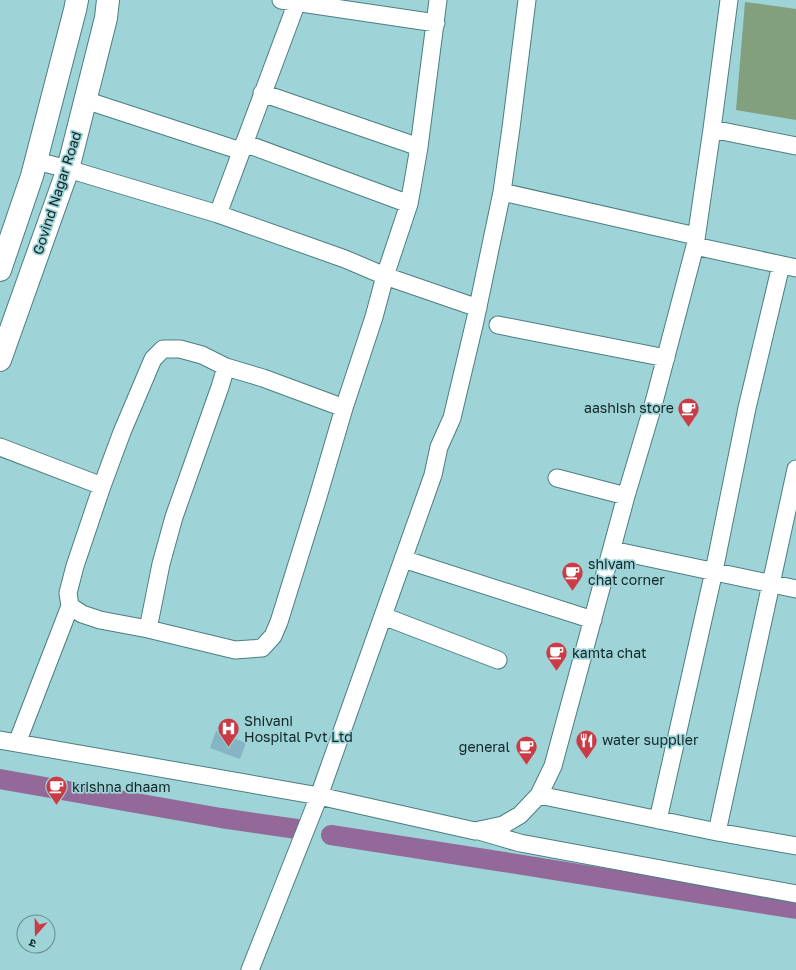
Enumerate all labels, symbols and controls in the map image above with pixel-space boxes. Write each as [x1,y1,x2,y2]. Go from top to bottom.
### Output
street label: Govind Nagar Road [29,129,84,257]
cafe icon: aashish store [676,395,702,428]
place label: aashish store [584,399,674,416]
place label: shivam chat corner [588,555,665,588]
cafe icon: shivam chat corner [559,559,585,592]
cafe icon: kamta chat [543,640,569,673]
place label: kamta chat [572,644,647,661]
place label: Shivani Hospital Pvt Ltd [244,712,353,745]
hospital icon: Shivani Hospital Pvt Ltd [216,716,242,749]
restaurant icon: water supplier [573,727,599,760]
place label: water supplier [602,731,699,748]
cafe icon: general [513,734,539,767]
place label: general [459,738,510,755]
cafe icon: krishna dhaam [43,774,69,807]
place label: krishna dhaam [72,778,171,795]
north arrow [16,914,56,954]
text: उ [27,936,38,951]

